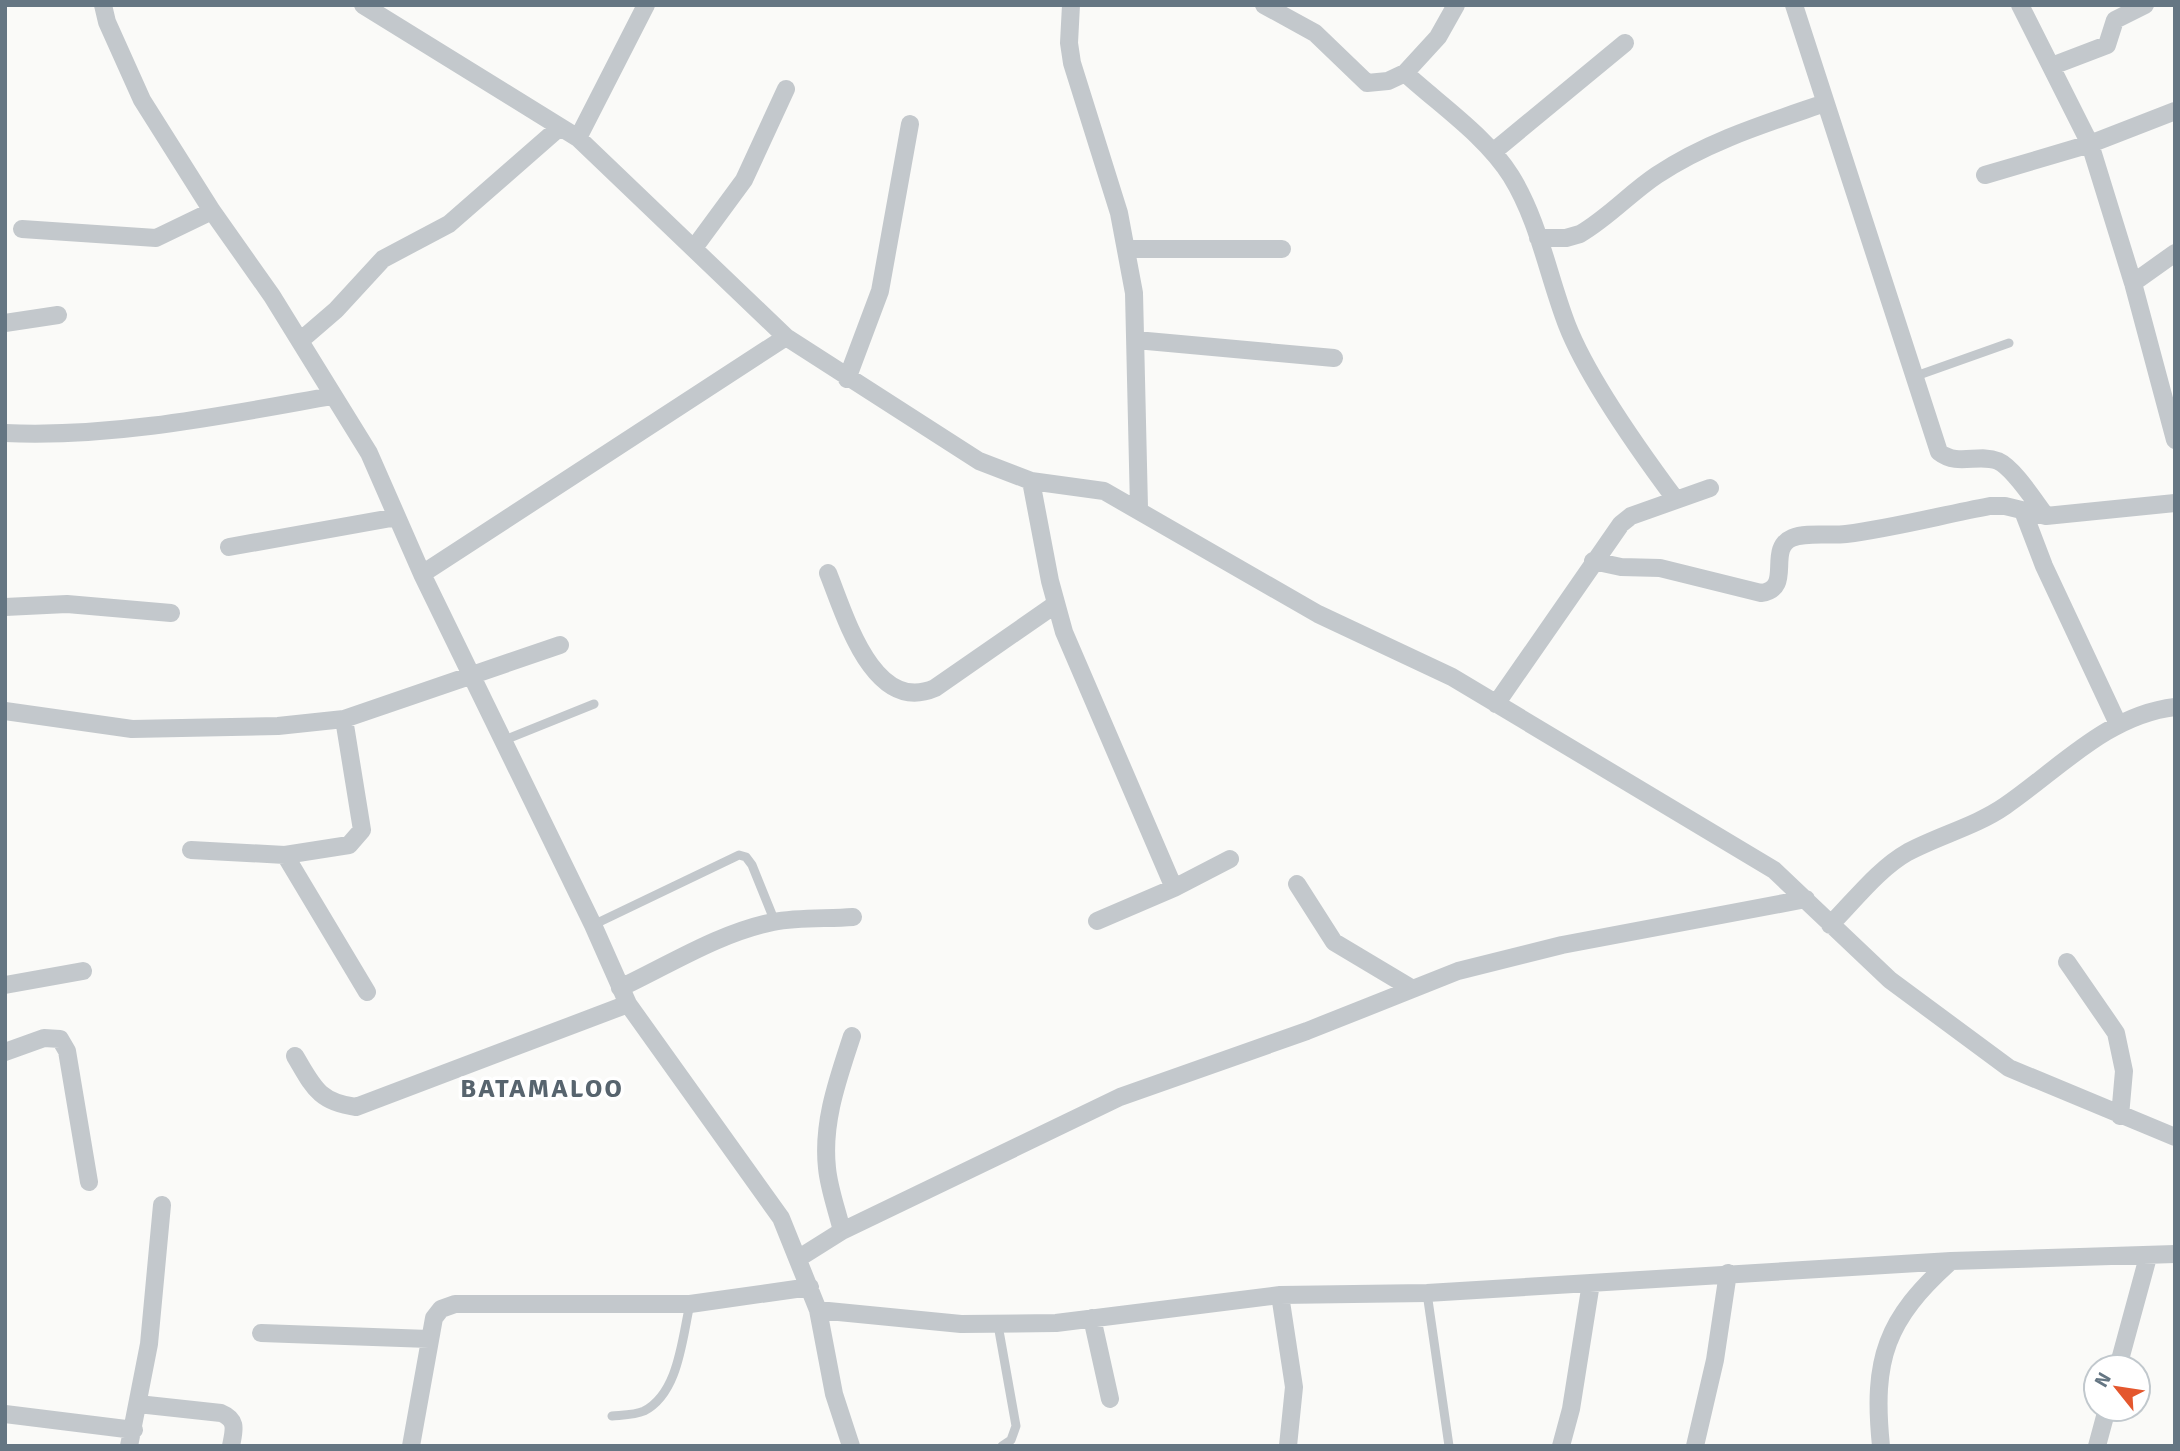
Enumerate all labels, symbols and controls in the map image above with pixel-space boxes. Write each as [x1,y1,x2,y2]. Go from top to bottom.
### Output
district label: BATAMALOO [460,1073,624,1105]
north arrow [2082,1353,2152,1423]
text: N [2089,1368,2117,1392]

